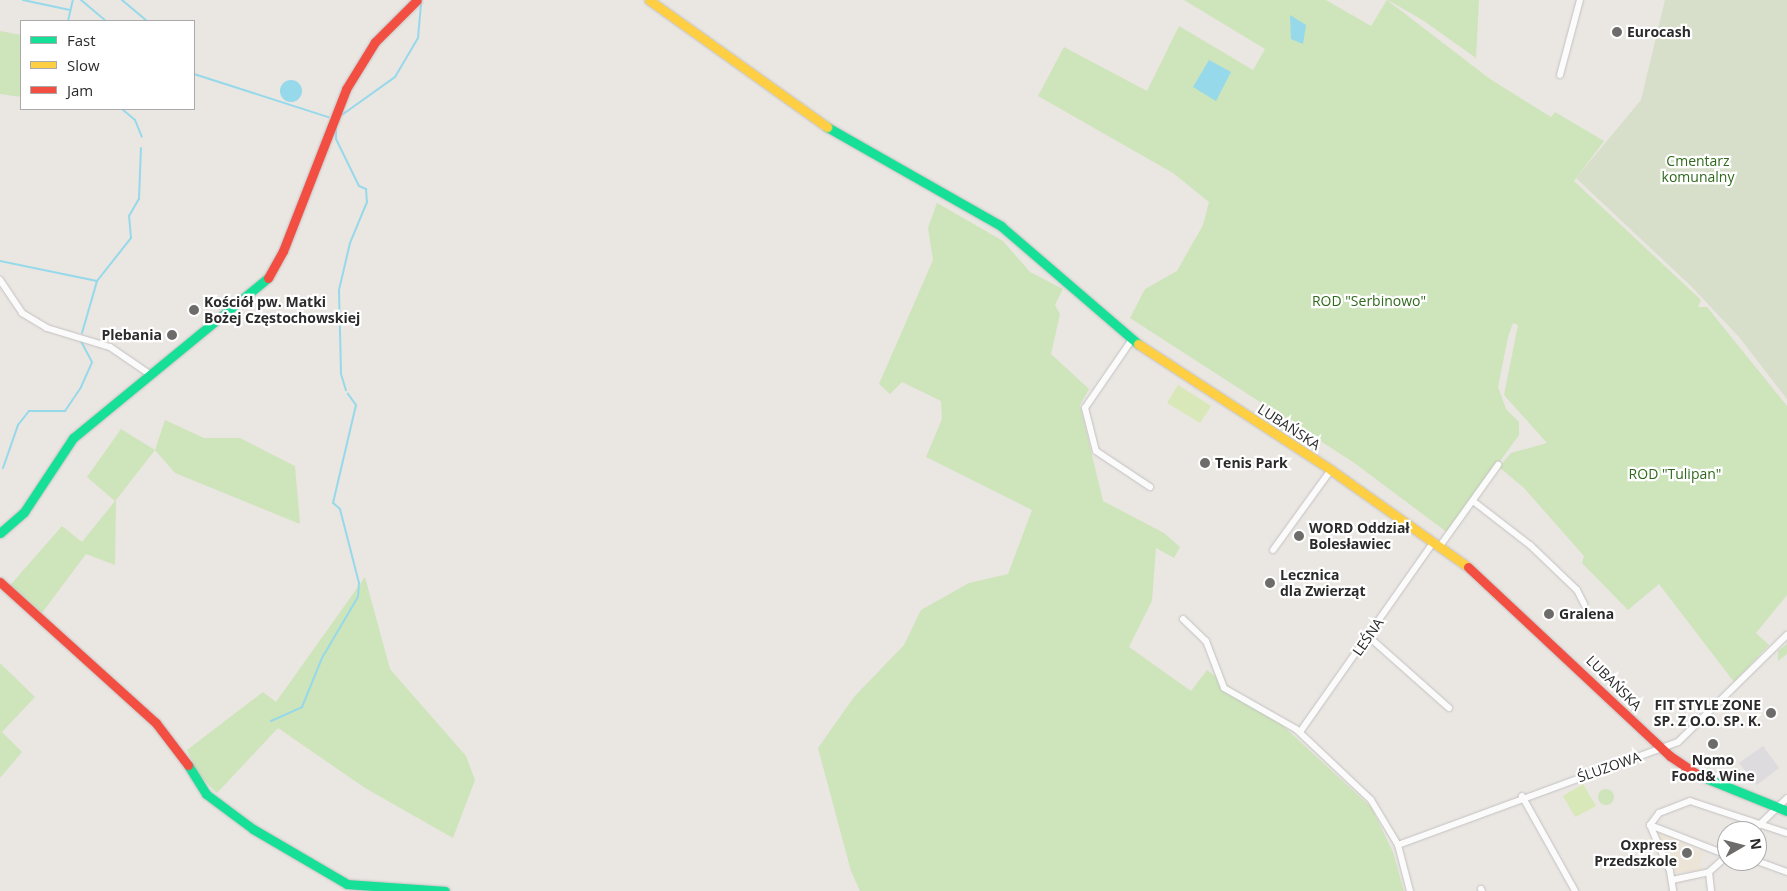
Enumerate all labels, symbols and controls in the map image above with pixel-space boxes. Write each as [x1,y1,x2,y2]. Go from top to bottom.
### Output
legend [20,20,195,110]
place label: Eurocash [1627,24,1691,40]
marker: Eurocash [1611,26,1623,38]
text: Fast [67,30,96,50]
text: Slow [67,55,100,75]
text: Jam [67,80,93,100]
park label: Cmentarz komunalny [1662,153,1734,186]
park label: ROD "Serbinowo" [1312,293,1426,309]
place label: Kościół pw. Matki Bożej Częstochowskiej [204,294,360,326]
marker: Kościół pw. Matki Bożej Częstochowskiej [188,304,200,316]
place label: Plebania [101,327,162,343]
marker: Plebania [166,329,178,341]
street label: LUBAŃSKA [1255,401,1323,453]
place label: Tenis Park [1215,455,1288,471]
marker: Tenis Park [1199,457,1211,469]
park label: ROD "Tulipan" [1629,466,1721,482]
place label: WORD Oddział Bolesławiec [1309,520,1410,552]
marker: WORD Oddział Bolesławiec [1293,530,1305,542]
place label: Lecznica dla Zwierząt [1280,567,1366,600]
marker: Lecznica dla Zwierząt [1264,577,1276,589]
place label: Gralena [1559,606,1614,622]
marker: Gralena [1543,608,1555,620]
street label: LEŚNA [1349,615,1387,659]
street label: LUBAŃSKA [1583,652,1645,714]
place label: FIT STYLE ZONE SP. Z O.O. SP. K. [1654,697,1761,730]
marker: FIT STYLE ZONE SP. Z O.O. SP. K. [1765,707,1777,719]
marker: Nomo Food& Wine [1707,738,1719,750]
street label: ŚLUZOWA [1575,748,1643,786]
place label: Nomo Food& Wine [1671,752,1755,784]
north arrow [1717,821,1767,871]
place label: Oxpress Przedszkole [1594,837,1677,870]
text: N [1746,837,1767,851]
marker: Oxpress Przedszkole [1681,847,1693,859]

